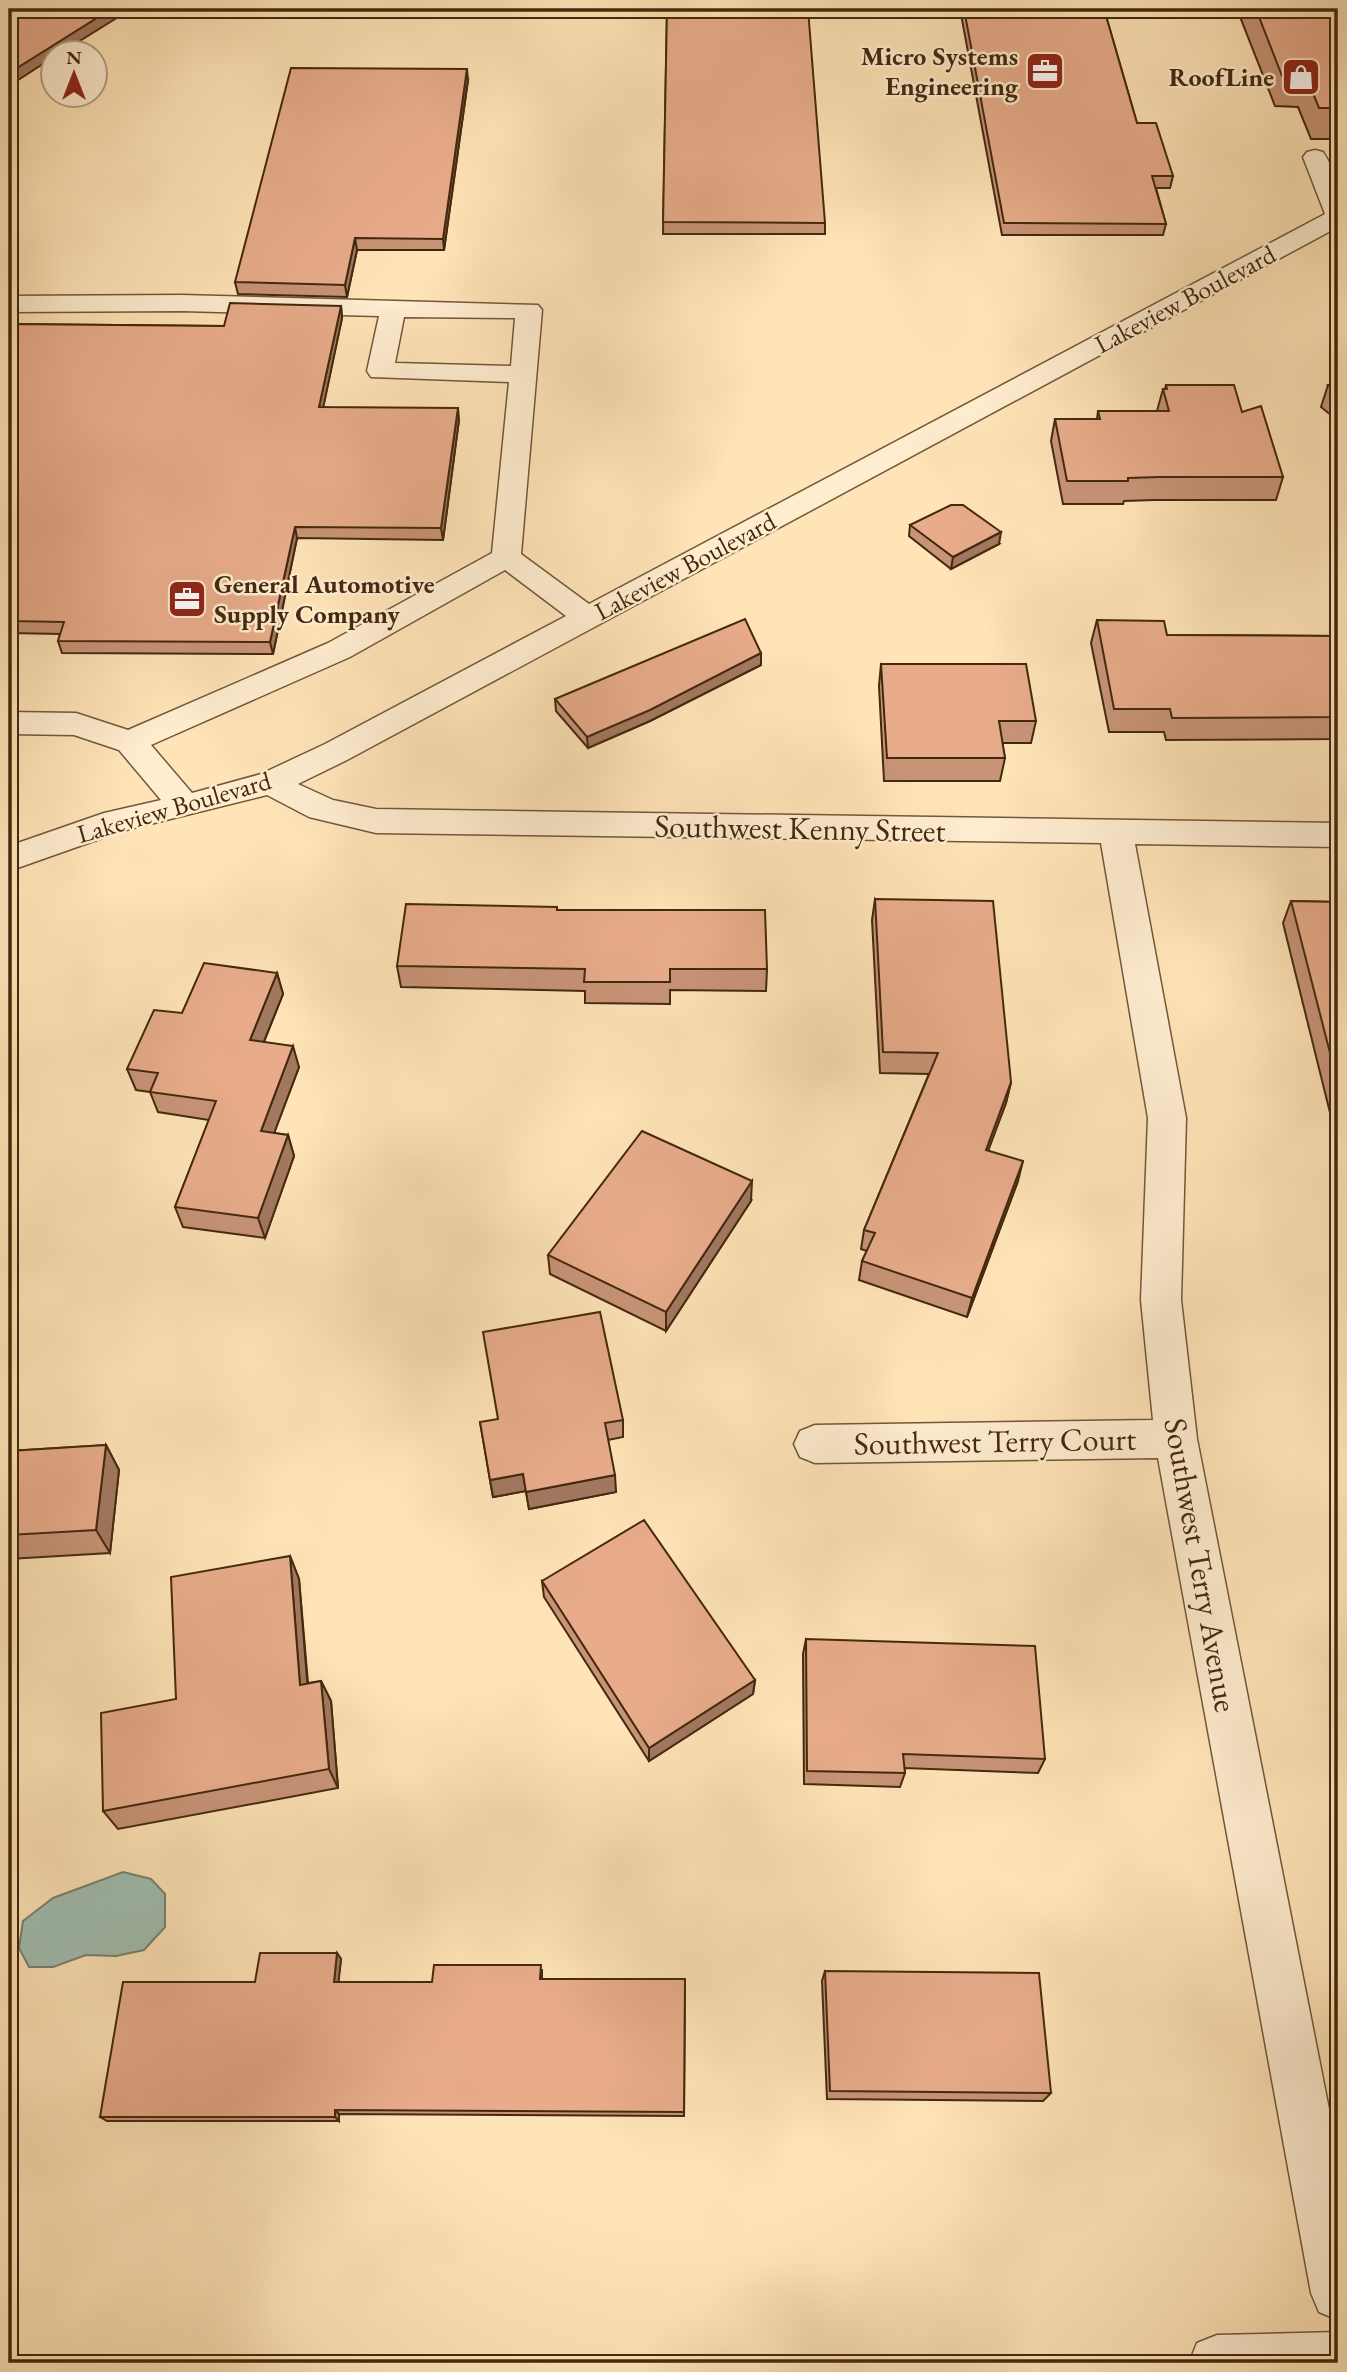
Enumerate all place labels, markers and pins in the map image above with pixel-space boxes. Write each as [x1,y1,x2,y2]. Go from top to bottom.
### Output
place label: Micro Systems Engineering [861,39,1019,103]
office icon: Micro Systems Engineering [1024,50,1066,92]
shop icon: RoofLine [1280,56,1322,98]
place label: RoofLine [1169,60,1274,94]
place label: General Automotive Supply Company [214,567,435,631]
office icon: General Automotive Supply Company [166,578,208,620]

